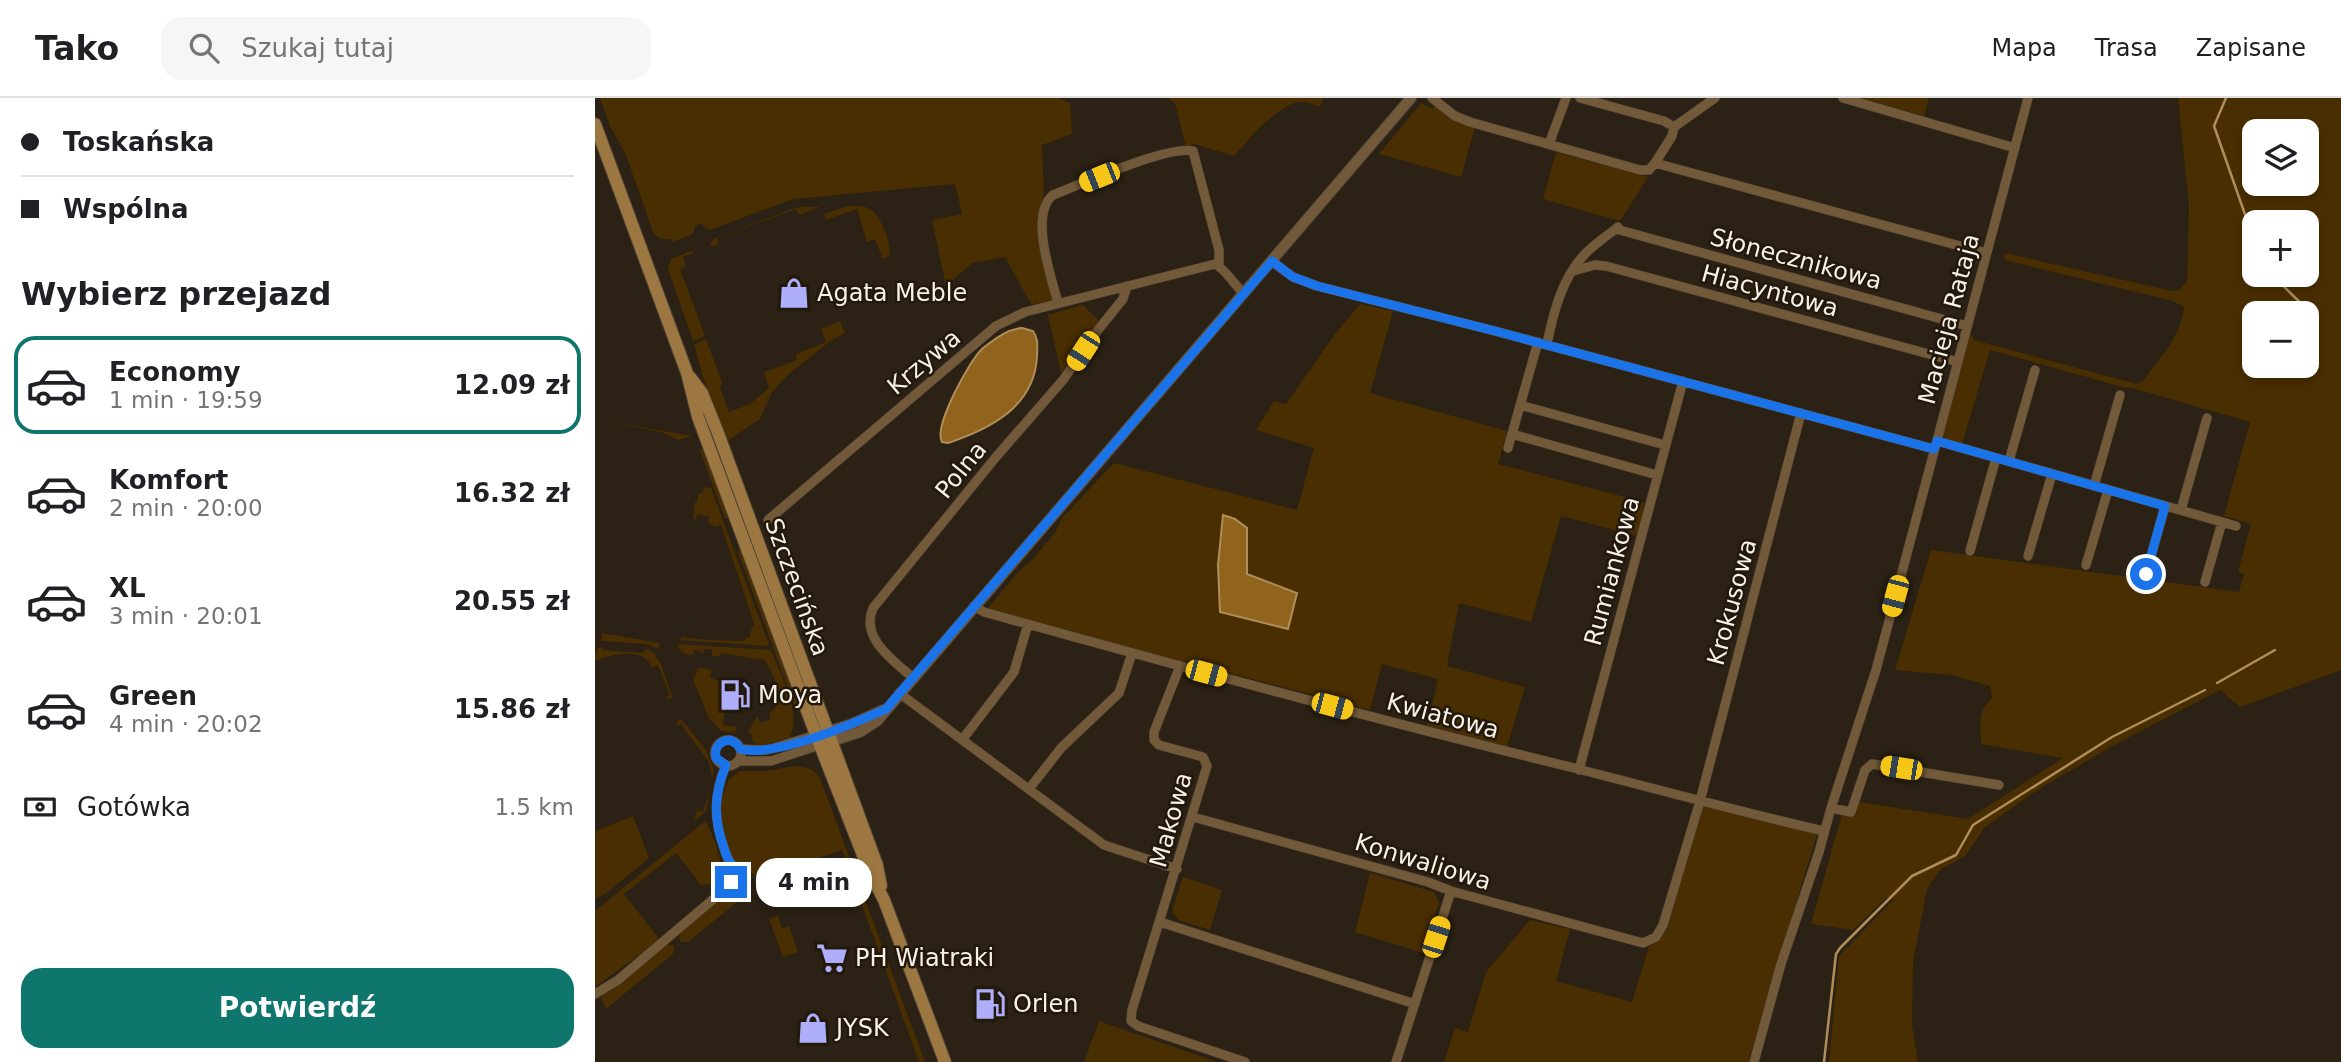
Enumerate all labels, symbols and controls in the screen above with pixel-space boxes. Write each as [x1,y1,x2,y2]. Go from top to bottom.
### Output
search box [161,17,651,80]
text: Tako [35,29,119,68]
icon: search [185,29,223,67]
text: Szukaj tutaj [241,33,394,63]
text: Mapa [1991,34,2057,62]
text: Trasa [2095,34,2158,62]
text: Zapisane [2196,34,2306,62]
map controls [2242,119,2319,378]
button: layers [2242,119,2319,196]
text: Toskańska [63,127,214,157]
car [1076,159,1123,195]
text: Wspólna [63,194,189,224]
button: + [2242,210,2319,287]
street label: Słonecznikowa [1707,223,1885,295]
street label: Macieja Rataja [1913,231,1985,407]
street label: Hiacyntowa [1699,259,1841,323]
text: Wybierz przejazd [21,275,331,313]
shop icon: Agata Meble [777,276,811,310]
place label: Agata Meble [817,279,967,307]
button: − [2242,301,2319,378]
street label: Krzywa [882,323,966,401]
car [1063,328,1104,374]
icon: car [25,354,88,417]
text: Economy [109,357,240,387]
text: 12.09 zł [454,370,570,400]
text: 1 min · 19:59 [109,387,263,413]
street label: Polna [930,436,992,504]
icon: car [25,462,88,525]
text: Komfort [109,465,228,495]
text: 16.32 zł [454,478,570,508]
street label: Rumiankowa [1579,494,1645,648]
text: 2 min · 20:00 [109,495,263,521]
street label: Szczecińska [759,514,835,660]
street label: Krokusowa [1702,536,1762,668]
route start [2130,558,2162,590]
icon: car [25,570,88,633]
text: XL [109,573,146,603]
car [1880,573,1911,619]
text: 20.55 zł [454,586,570,616]
text: 3 min · 20:01 [109,603,263,629]
car [1183,657,1230,689]
icon: car [25,678,88,741]
fuel station icon: Moya [718,678,752,712]
text: Green [109,681,197,711]
place label: Moya [758,681,822,709]
street label: Kwiatowa [1384,688,1502,744]
car [1309,690,1356,722]
text: 15.86 zł [454,694,570,724]
text: 4 min · 20:02 [109,711,263,737]
car [1879,754,1924,782]
street label: Makowa [1144,769,1198,871]
icon: cash [21,788,59,826]
text: Gotówka [77,792,191,822]
text: 1.5 km [494,794,574,820]
street label: Konwaliowa [1351,828,1495,896]
callout: 4 min [755,858,871,906]
route end [715,866,747,898]
text: 4 min [778,869,850,895]
car [1420,914,1453,960]
supermarket icon: PH Wiatraki [815,941,849,975]
place label: PH Wiatraki [855,944,994,972]
button: Potwierdź [21,968,574,1048]
fuel station icon: Orlen [973,987,1007,1021]
place label: Orlen [1013,990,1078,1018]
shop icon: JYSK [796,1011,830,1045]
place label: JYSK [834,1014,890,1042]

